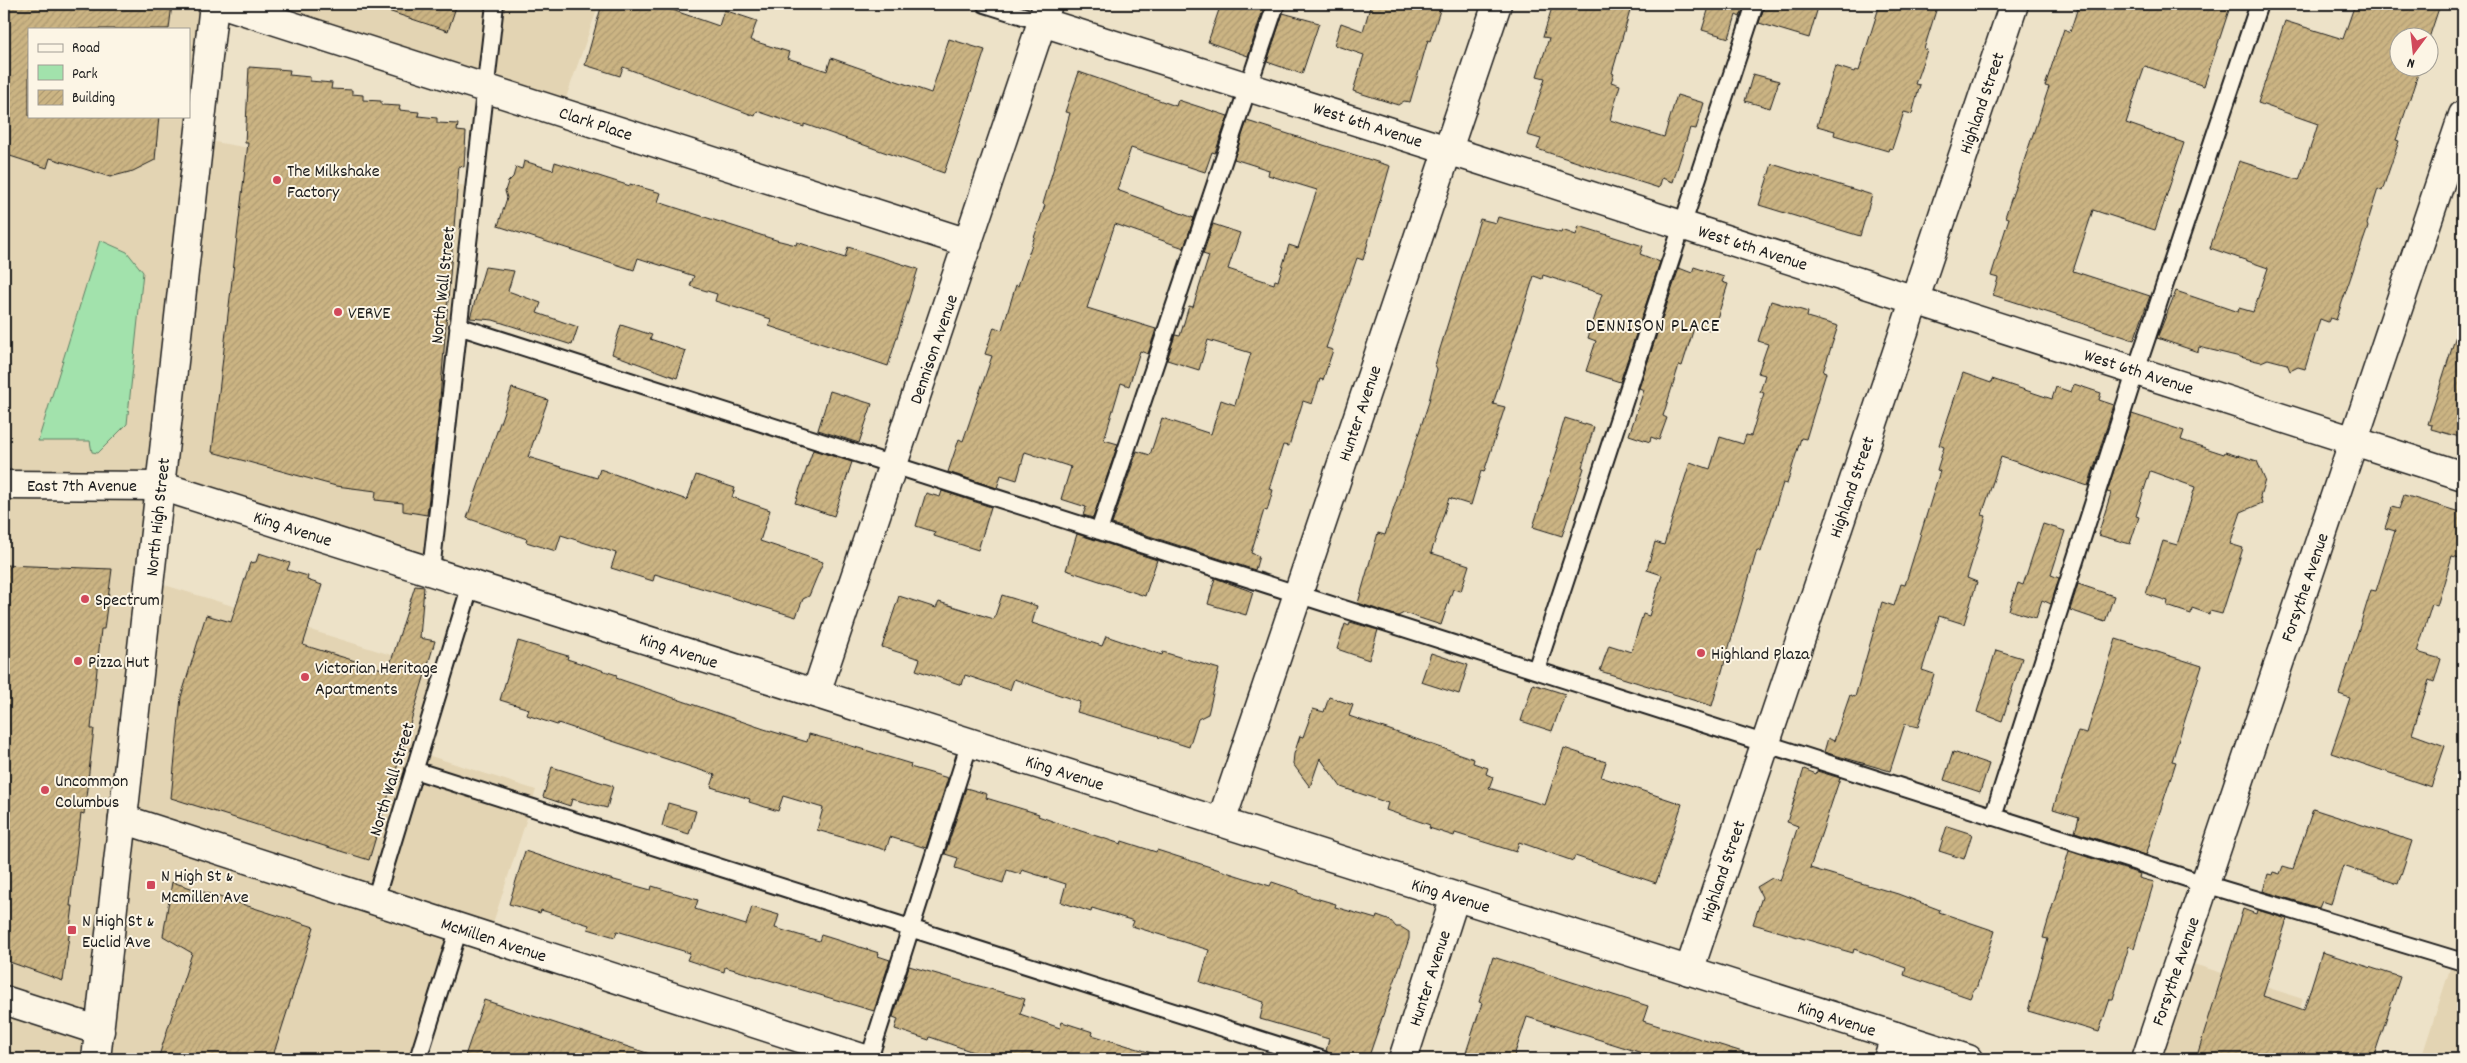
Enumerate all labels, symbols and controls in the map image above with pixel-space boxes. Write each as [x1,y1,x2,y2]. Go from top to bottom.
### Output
legend [28,28,190,118]
north arrow [2390,28,2440,78]
text: Road [72,38,100,60]
street label: Highland Street [1954,49,2013,158]
text: N [2405,52,2417,73]
text: Park [72,64,98,86]
text: Building [72,88,115,110]
street label: West 6th Avenue [1309,97,1425,156]
street label: Clark Place [555,102,635,149]
place label: The Milkshake Factory [287,160,380,206]
marker: The Milkshake Factory [271,174,283,186]
street label: West 6th Avenue [1694,220,1810,279]
street label: North Wall Street [426,225,463,345]
street label: Dennison Avenue [905,292,966,408]
place label: VERVE [348,302,390,327]
marker: VERVE [332,306,344,318]
district label: DENNISON PLACE [1586,314,1720,341]
street label: West 6th Avenue [2080,344,2196,403]
street label: Hunter Avenue [1333,362,1389,465]
street label: Highland Street [1824,433,1883,542]
street label: North High Street [141,456,178,578]
street label: East 7th Avenue [27,475,137,500]
street label: King Avenue [250,506,335,555]
street label: Forsythe Avenue [2276,530,2337,646]
place label: Spectrum [95,589,160,614]
marker: Spectrum [79,593,91,605]
street label: King Avenue [636,628,721,677]
place label: Highland Plaza [1711,643,1810,668]
marker: Highland Plaza [1695,647,1707,659]
place label: Pizza Hut [88,651,150,676]
marker: Pizza Hut [72,655,84,667]
place label: Victorian Heritage Apartments [315,657,438,703]
marker: Victorian Heritage Apartments [299,671,311,683]
street label: North Wall Street [364,719,423,840]
street label: King Avenue [1022,750,1107,799]
place label: Uncommon Columbus [55,770,128,816]
marker: Uncommon Columbus [39,784,51,796]
street label: Highland Street [1695,817,1754,926]
place label: N High St & Mcmillen Ave [161,865,249,911]
street label: King Avenue [1408,874,1493,921]
marker: N High St & Mcmillen Ave [145,879,157,891]
place label: N High St & Euclid Ave [82,910,154,956]
street label: McMillen Avenue [437,913,549,970]
street label: Forsythe Avenue [2147,914,2208,1030]
marker: N High St & Euclid Ave [66,924,78,936]
street label: Hunter Avenue [1404,927,1459,1030]
street label: King Avenue [1794,996,1879,1045]

